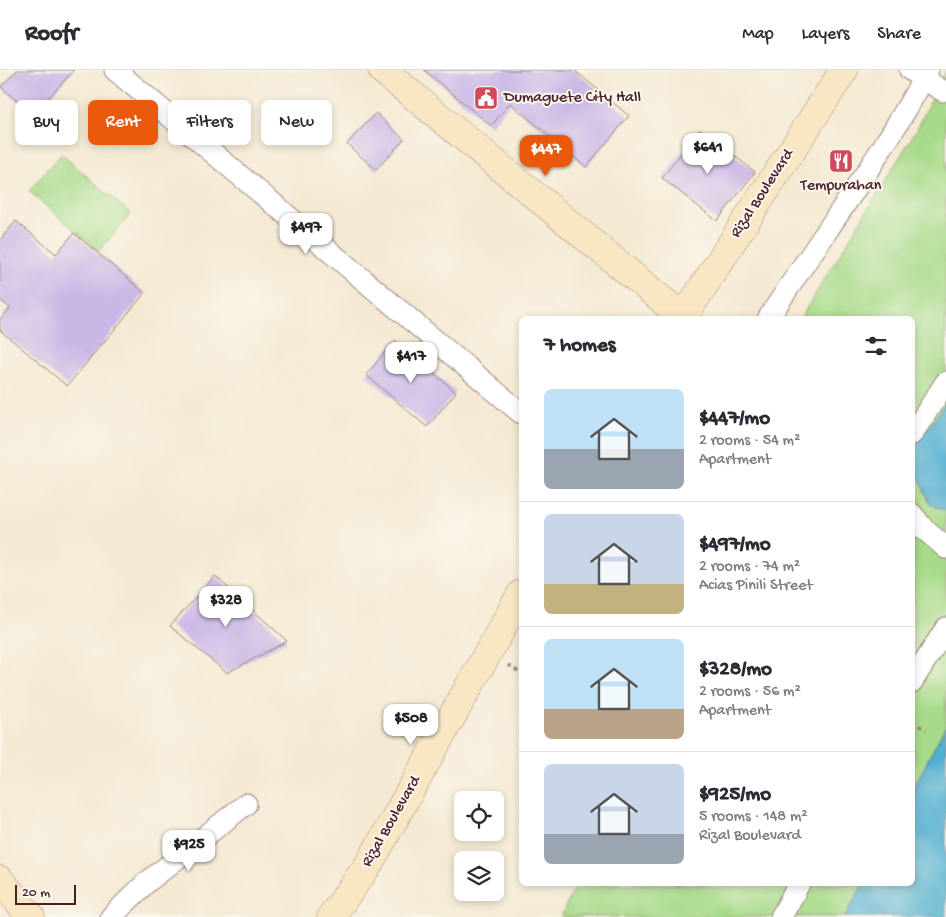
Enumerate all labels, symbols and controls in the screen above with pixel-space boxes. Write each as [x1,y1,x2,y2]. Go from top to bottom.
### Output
text: Roofr [25,20,78,49]
text: Map [742,24,774,45]
text: Layers [802,24,849,45]
text: Share [877,24,921,45]
public building icon: Dumaguete City Hall [473,85,499,111]
place label: Dumaguete City Hall [503,89,641,108]
chip: Buy [15,100,78,145]
chip: Rent [88,100,158,145]
chip: Filters [168,100,251,145]
chip: New [261,100,332,145]
pin: $641 [678,132,738,175]
pin: $447 [516,134,576,177]
text: $641 [693,139,723,158]
text: $447 [531,141,561,160]
street label: Rizal Boulevard [727,145,800,242]
restaurant icon: Tempurahan [828,148,854,174]
place label: Tempurahan [800,177,882,196]
pin: $497 [276,212,336,255]
text: $497 [290,219,322,238]
icon: filters [862,332,890,360]
text: 7 homes [544,334,616,359]
pin: $417 [381,342,441,384]
text: $417 [396,348,426,367]
text: $447/mo [699,407,770,432]
icon: home [584,409,644,469]
text: 2 rooms · 54 m² [699,432,800,451]
text: Apartment [699,451,771,470]
text: $497/mo [699,533,771,558]
icon: home [584,534,644,594]
text: 2 rooms · 74 m² [699,558,800,577]
text: Acias Pinili Street [699,577,813,596]
pin: $328 [196,586,256,628]
text: $328 [210,592,242,611]
text: $328/mo [699,658,772,683]
icon: home [584,659,644,719]
text: 2 rooms · 56 m² [699,683,801,702]
text: Apartment [699,702,771,721]
pin: $508 [381,704,441,746]
text: $508 [394,710,428,729]
street label: Rizal Boulevard [358,772,427,871]
text: $925/mo [699,783,771,808]
icon: home [584,784,644,844]
map controls [454,791,504,901]
button: locate [454,791,504,841]
text: 5 rooms · 148 m² [699,808,808,827]
text: Rizal Boulevard [699,827,801,846]
pin: $925 [159,830,219,872]
text: $925 [173,836,205,855]
button: layers [454,851,504,901]
scale bar [15,882,76,905]
text: 20 m [22,885,50,902]

